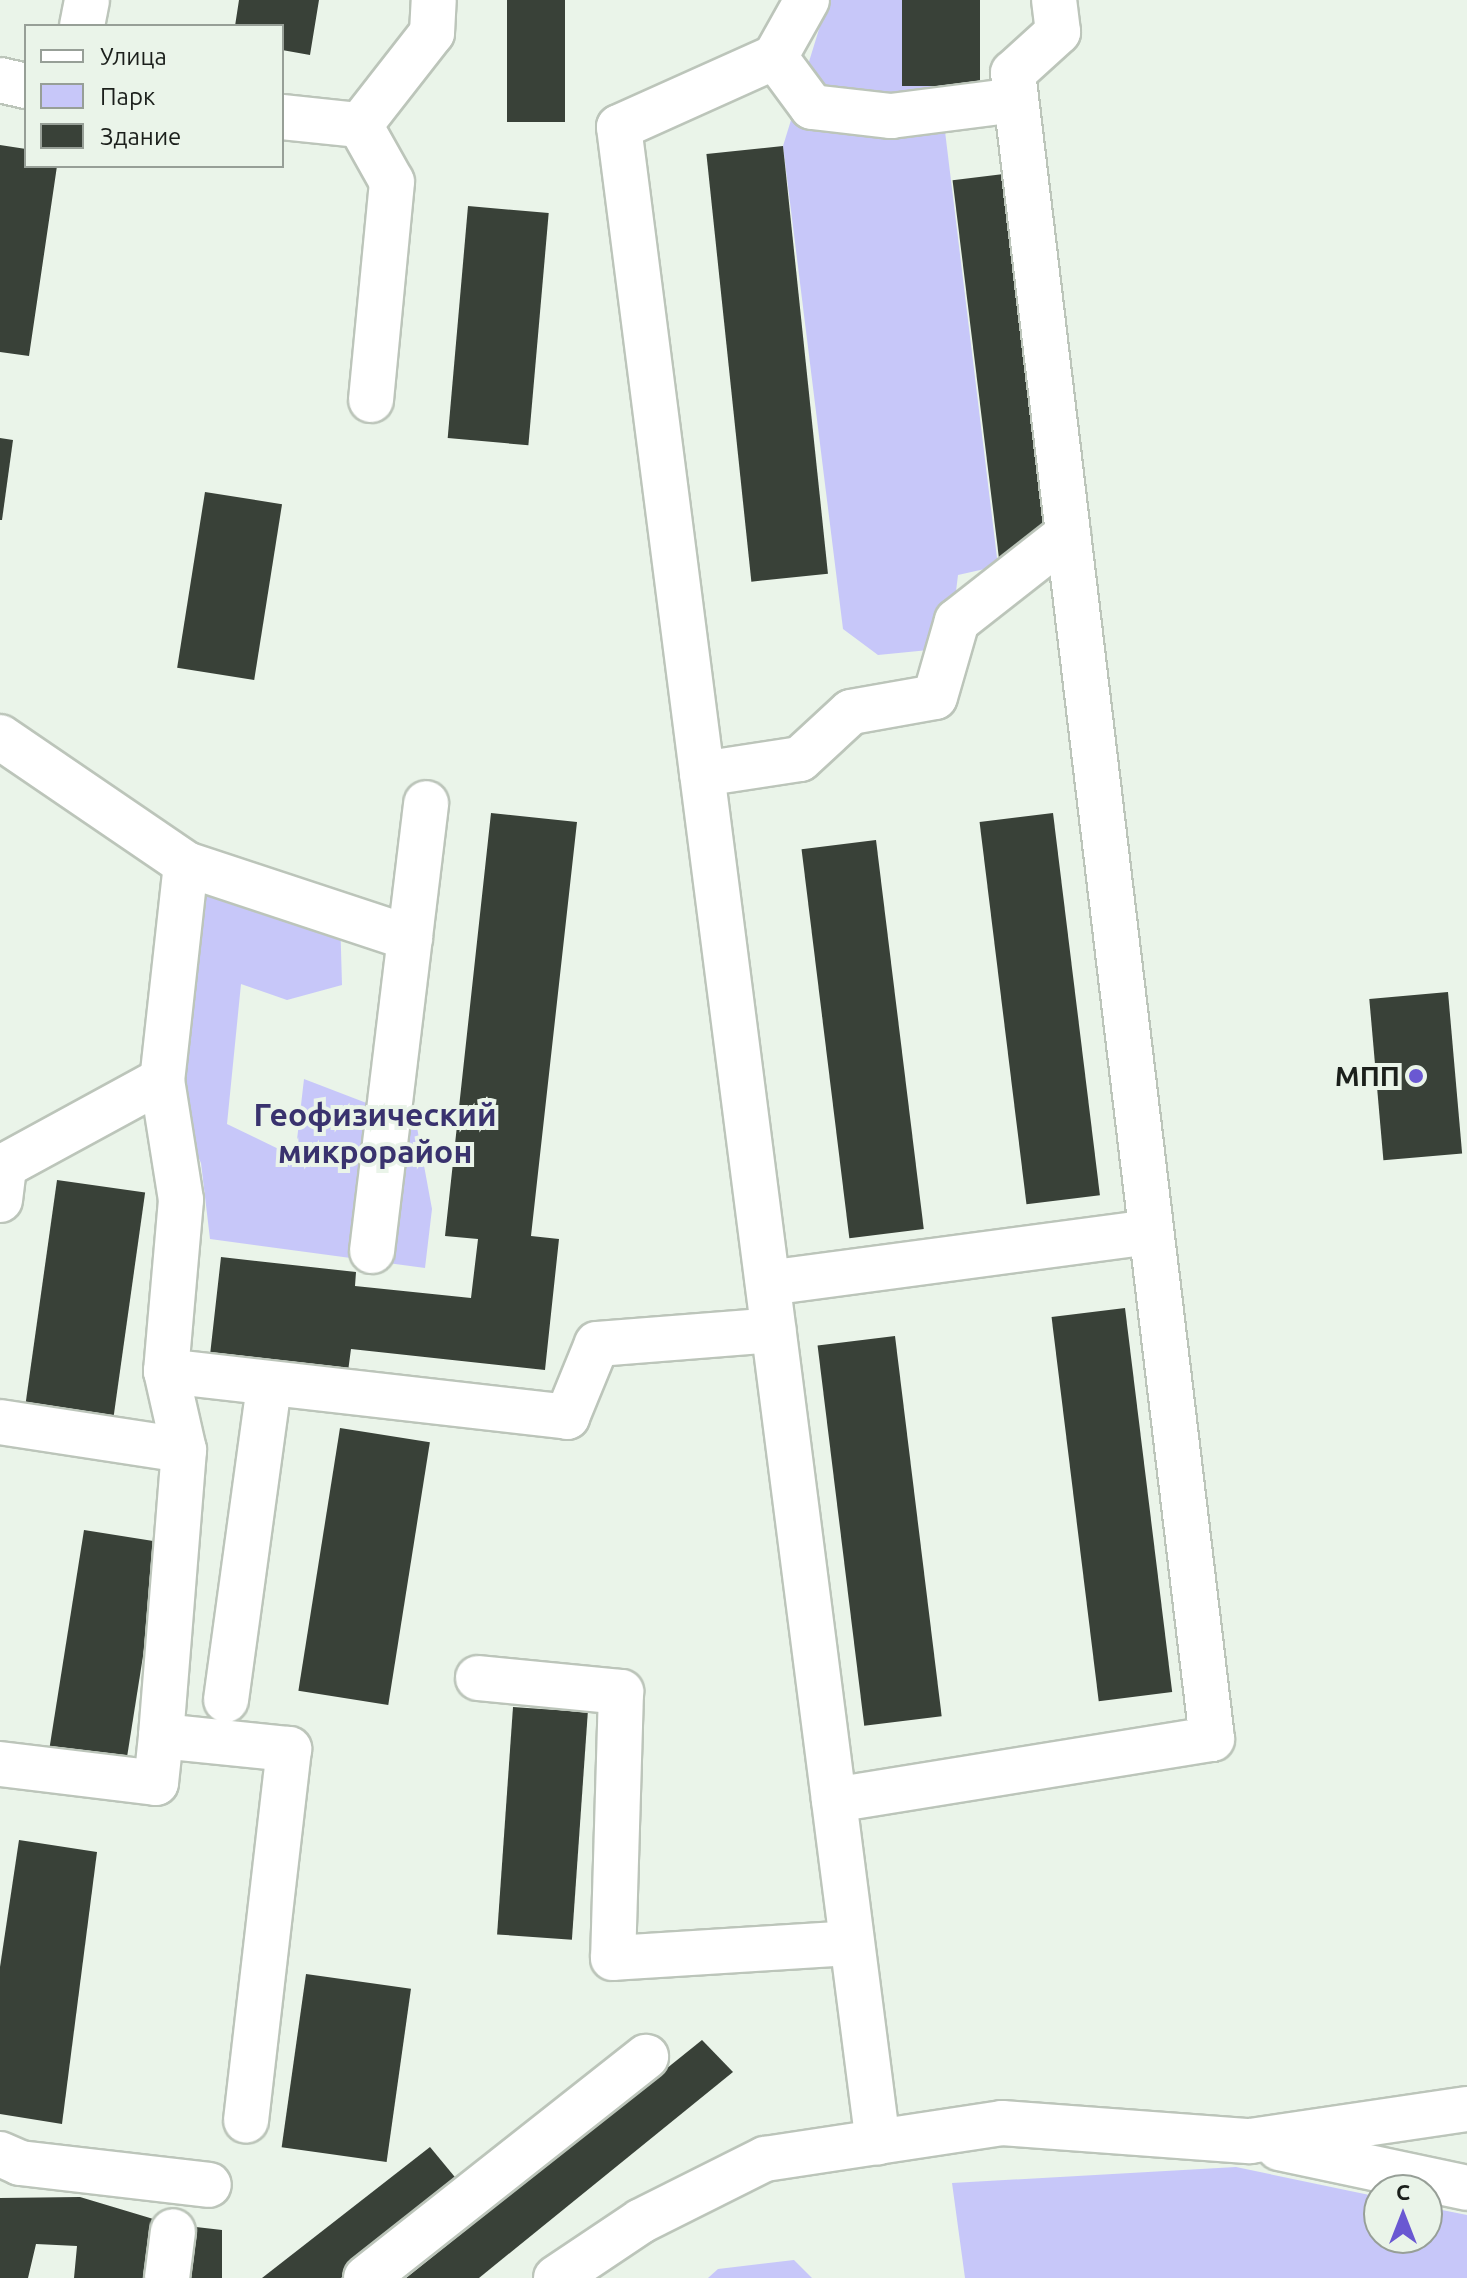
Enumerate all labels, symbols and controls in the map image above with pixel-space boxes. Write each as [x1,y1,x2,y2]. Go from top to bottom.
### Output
legend [24,24,284,168]
text: Улица [100,43,167,70]
text: Парк [100,83,155,110]
text: Здание [100,123,181,150]
place label: МПП [1335,1059,1400,1093]
marker: МПП [1407,1067,1425,1085]
district label: Геофизический микрорайон [254,1096,496,1171]
north arrow [1363,2174,1443,2254]
text: С [1396,2179,1410,2204]

